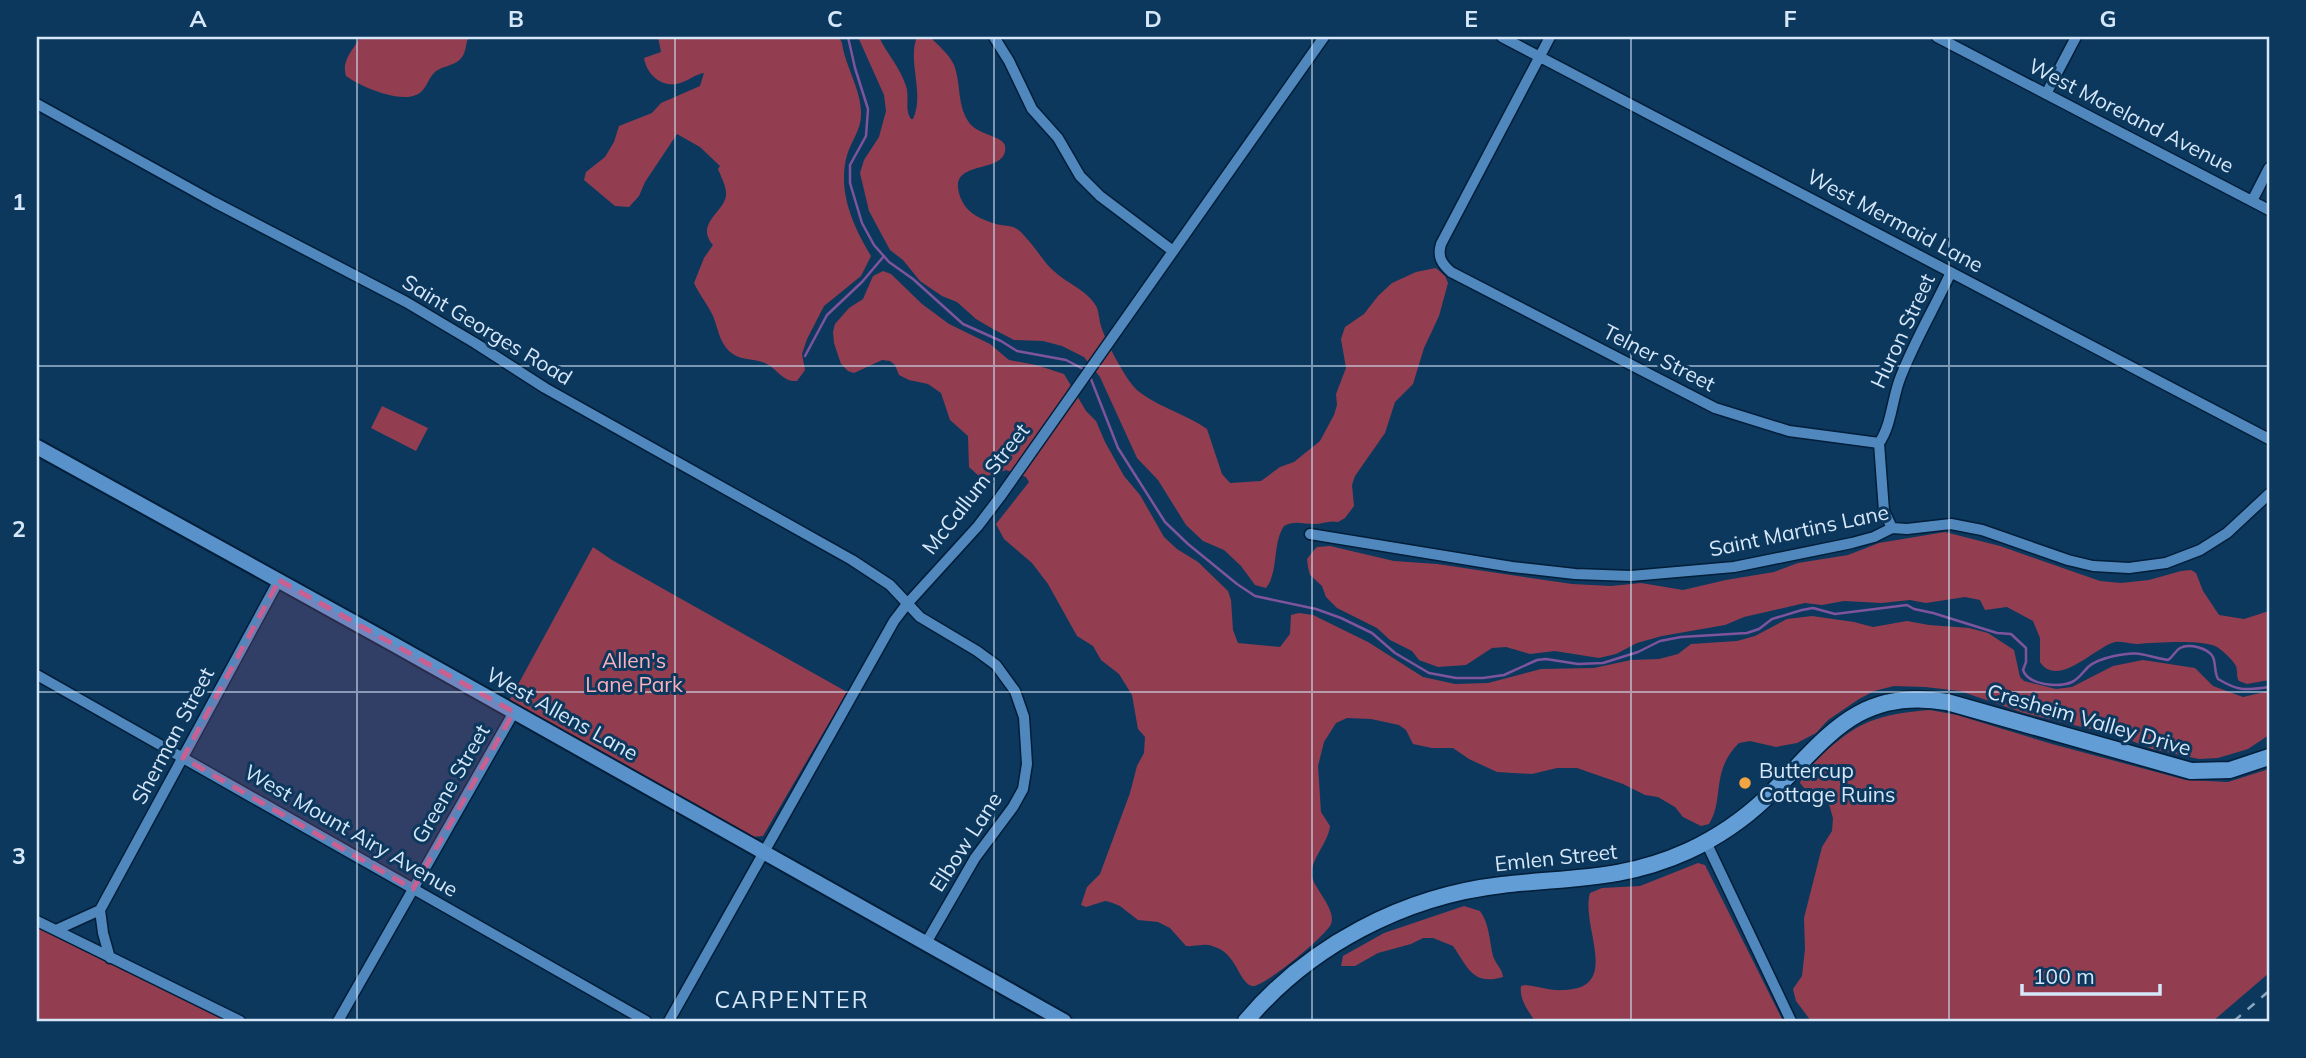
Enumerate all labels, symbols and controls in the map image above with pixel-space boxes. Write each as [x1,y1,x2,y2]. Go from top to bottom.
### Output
text: A [189,4,207,33]
text: B [508,4,524,33]
text: C [827,4,843,33]
text: D [1144,4,1162,33]
text: E [1464,4,1478,33]
text: F [1783,4,1797,33]
text: G [2099,4,2117,33]
street label: West Moreland Avenue [2025,52,2238,178]
street label: West Mermaid Lane [1803,163,1988,278]
text: 1 [12,187,26,216]
street label: Saint Georges Road [398,268,577,390]
street label: Huron Street [1864,269,1940,392]
street label: Telner Street [1599,318,1720,396]
street label: McCallum Street [916,418,1034,559]
street label: Saint Martins Lane [1707,498,1891,562]
text: 2 [12,514,26,543]
park label: Allen's Lane Park [585,647,683,697]
street label: West Allens Lane [482,661,643,766]
street label: Sherman Street [125,663,219,808]
street label: Cresheim Valley Drive [1984,677,2194,761]
street label: Greene Street [406,719,495,848]
place label: Buttercup Cottage Ruins [1759,757,1895,807]
street label: West Mount Airy Avenue [240,758,463,902]
marker: Buttercup Cottage Ruins [1737,775,1753,791]
street label: Elbow Lane [923,787,1007,896]
street label: Emlen Street [1493,838,1618,876]
text: 3 [12,841,26,870]
scale bar [2022,953,2161,997]
text: 100 m [2033,963,2095,989]
district label: CARPENTER [714,985,870,1014]

